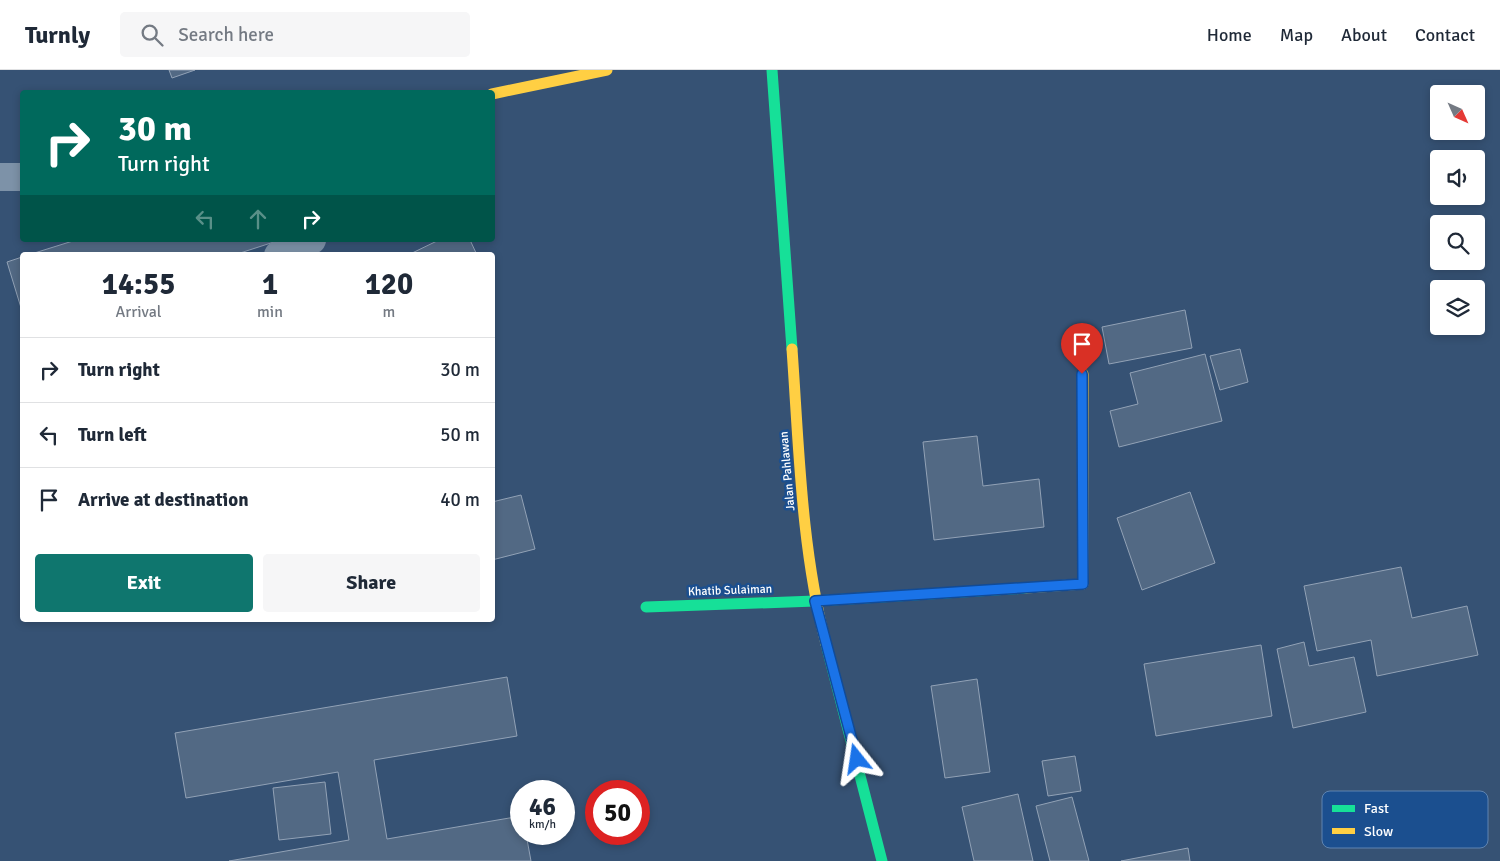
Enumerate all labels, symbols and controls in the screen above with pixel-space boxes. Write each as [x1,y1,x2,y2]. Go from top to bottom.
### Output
search box [120,12,470,57]
text: Turnly [25,20,90,50]
icon: search [138,21,166,49]
text: Search here [178,23,274,47]
text: Home [1207,24,1252,46]
text: Map [1280,24,1313,46]
text: About [1341,24,1387,46]
text: Contact [1415,24,1475,46]
north arrow [1430,85,1485,140]
map controls [1430,85,1485,335]
text: 30 m [118,107,192,150]
icon: right [35,110,100,175]
text: Turn right [118,150,210,177]
button: sound [1430,150,1485,205]
icon: left [191,205,219,233]
icon: ahead [244,205,272,233]
icon: right [297,205,325,233]
button: search [1430,215,1485,270]
text: 14:55 [102,266,175,303]
text: 1 [262,266,278,303]
text: 120 [365,266,413,303]
button: layers [1430,280,1485,335]
text: Arrival [115,302,162,322]
text: min [257,302,283,322]
text: m [383,302,395,322]
pin [1061,323,1103,374]
icon: arrive [1068,330,1096,358]
icon: right [35,356,63,384]
text: Turn right [78,358,160,382]
text: 30 m [440,358,480,382]
icon: left [35,421,63,449]
text: Turn left [78,423,147,447]
text: 50 m [440,423,480,447]
street label: Jalan Pahlawan [777,431,798,511]
icon: arrive [35,486,63,514]
text: Arrive at destination [78,488,249,512]
text: 40 m [440,488,480,512]
button: Exit [35,554,253,612]
button: Share [263,554,480,612]
street label: Khatib Sulaiman [688,582,772,599]
position arrow [830,732,882,784]
speed limit sign: 50 [585,780,650,845]
text: 46 [529,791,556,822]
legend [1322,791,1488,848]
text: Fast [1364,800,1389,817]
text: km/h [529,817,556,832]
text: Slow [1364,823,1393,840]

